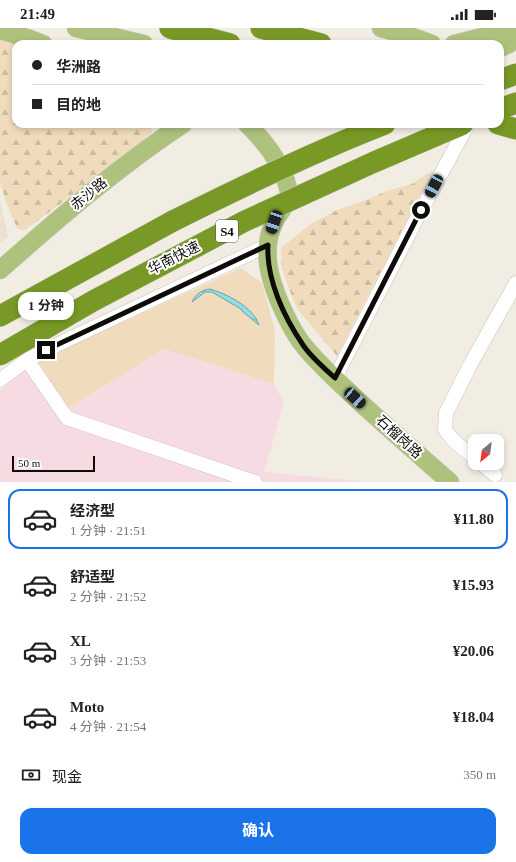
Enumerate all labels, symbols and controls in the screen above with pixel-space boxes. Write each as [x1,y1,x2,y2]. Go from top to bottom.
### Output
text: 21:49 [20,6,55,22]
text: 华洲路 [56,59,101,75]
text: 目的地 [56,97,101,113]
car [423,173,445,199]
street label: 赤沙路 [68,175,110,213]
route start [412,201,430,219]
car [265,209,283,235]
road number: S4 [216,220,238,242]
street label: 华南快速 [145,238,202,277]
callout: 1 分钟 [18,292,74,320]
text: 1 分钟 [28,298,64,313]
route end [37,341,55,359]
car [342,386,368,410]
street label: 石榴岗路 [373,413,425,461]
north arrow [468,434,504,470]
map controls [468,434,504,470]
scale bar [12,454,95,473]
text: 50 m [18,457,40,469]
icon: car [22,501,58,537]
text: 经济型 [70,503,115,519]
text: ¥11.80 [454,511,494,527]
text: 1 分钟 · 21:51 [70,523,146,538]
icon: car [22,567,58,603]
text: 舒适型 [70,569,115,585]
text: ¥15.93 [453,577,494,593]
text: 2 分钟 · 21:52 [70,589,146,604]
icon: car [22,633,58,669]
text: XL [70,633,91,649]
text: ¥20.06 [453,643,494,659]
text: 3 分钟 · 21:53 [70,653,146,668]
icon: car [22,699,58,735]
text: Moto [70,699,104,715]
text: ¥18.04 [453,709,494,725]
text: 4 分钟 · 21:54 [70,719,146,734]
icon: cash [20,764,42,786]
text: 350 m [463,767,496,782]
text: 现金 [52,769,82,785]
button: 确认 [20,808,496,854]

